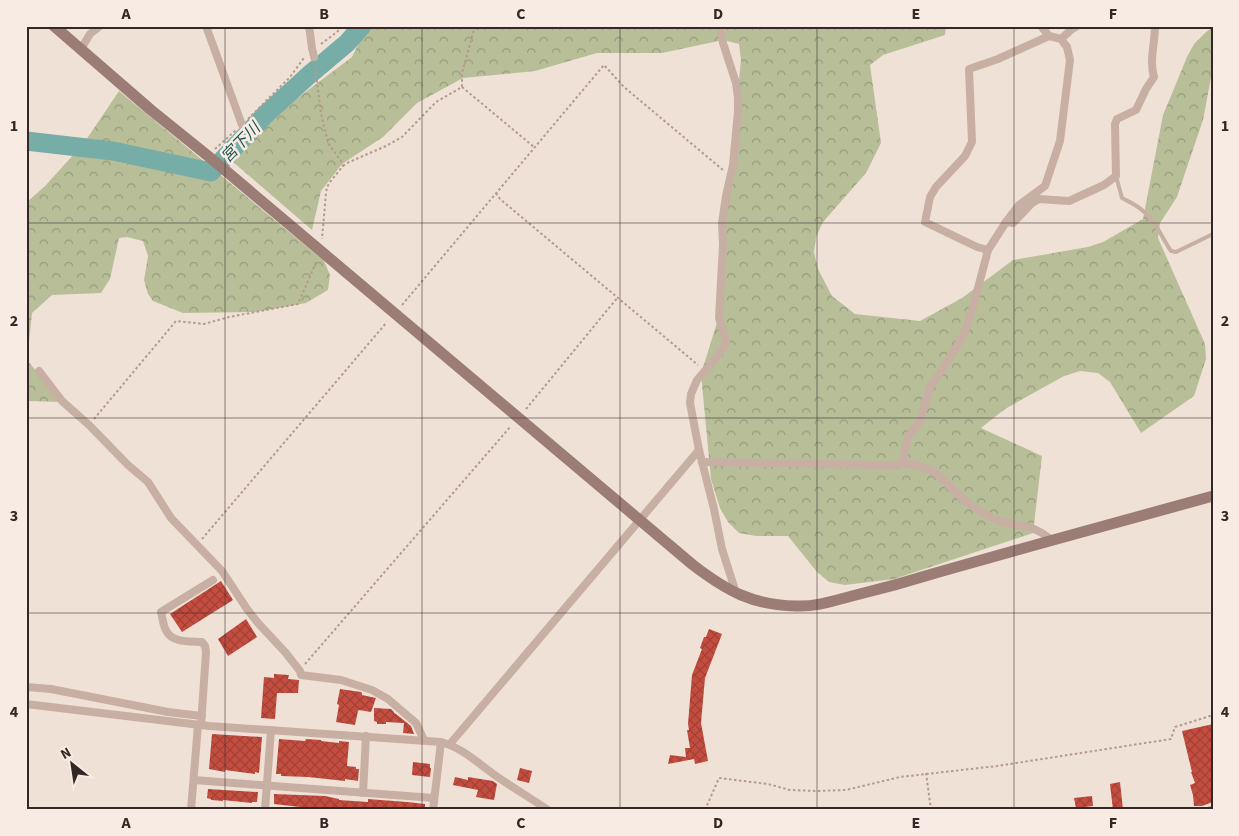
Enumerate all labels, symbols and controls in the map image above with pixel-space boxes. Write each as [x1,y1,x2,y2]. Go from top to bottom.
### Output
text: A [120,3,131,25]
text: B [319,3,329,25]
text: C [516,3,526,25]
text: D [713,3,723,25]
text: E [912,3,920,25]
text: F [1109,3,1117,25]
text: 1 [10,115,18,137]
text: 1 [1221,115,1229,137]
water label: 宮下川 [216,116,267,168]
text: 2 [10,310,18,332]
text: 2 [1221,310,1229,332]
text: 3 [10,505,18,527]
text: 3 [1221,505,1229,527]
text: 4 [10,701,19,723]
text: 4 [1221,701,1230,723]
north arrow [48,738,98,788]
text: N [57,743,75,765]
text: A [120,812,131,834]
text: B [319,812,329,834]
text: C [516,812,526,834]
text: D [713,812,723,834]
text: E [912,812,920,834]
text: F [1109,812,1117,834]

